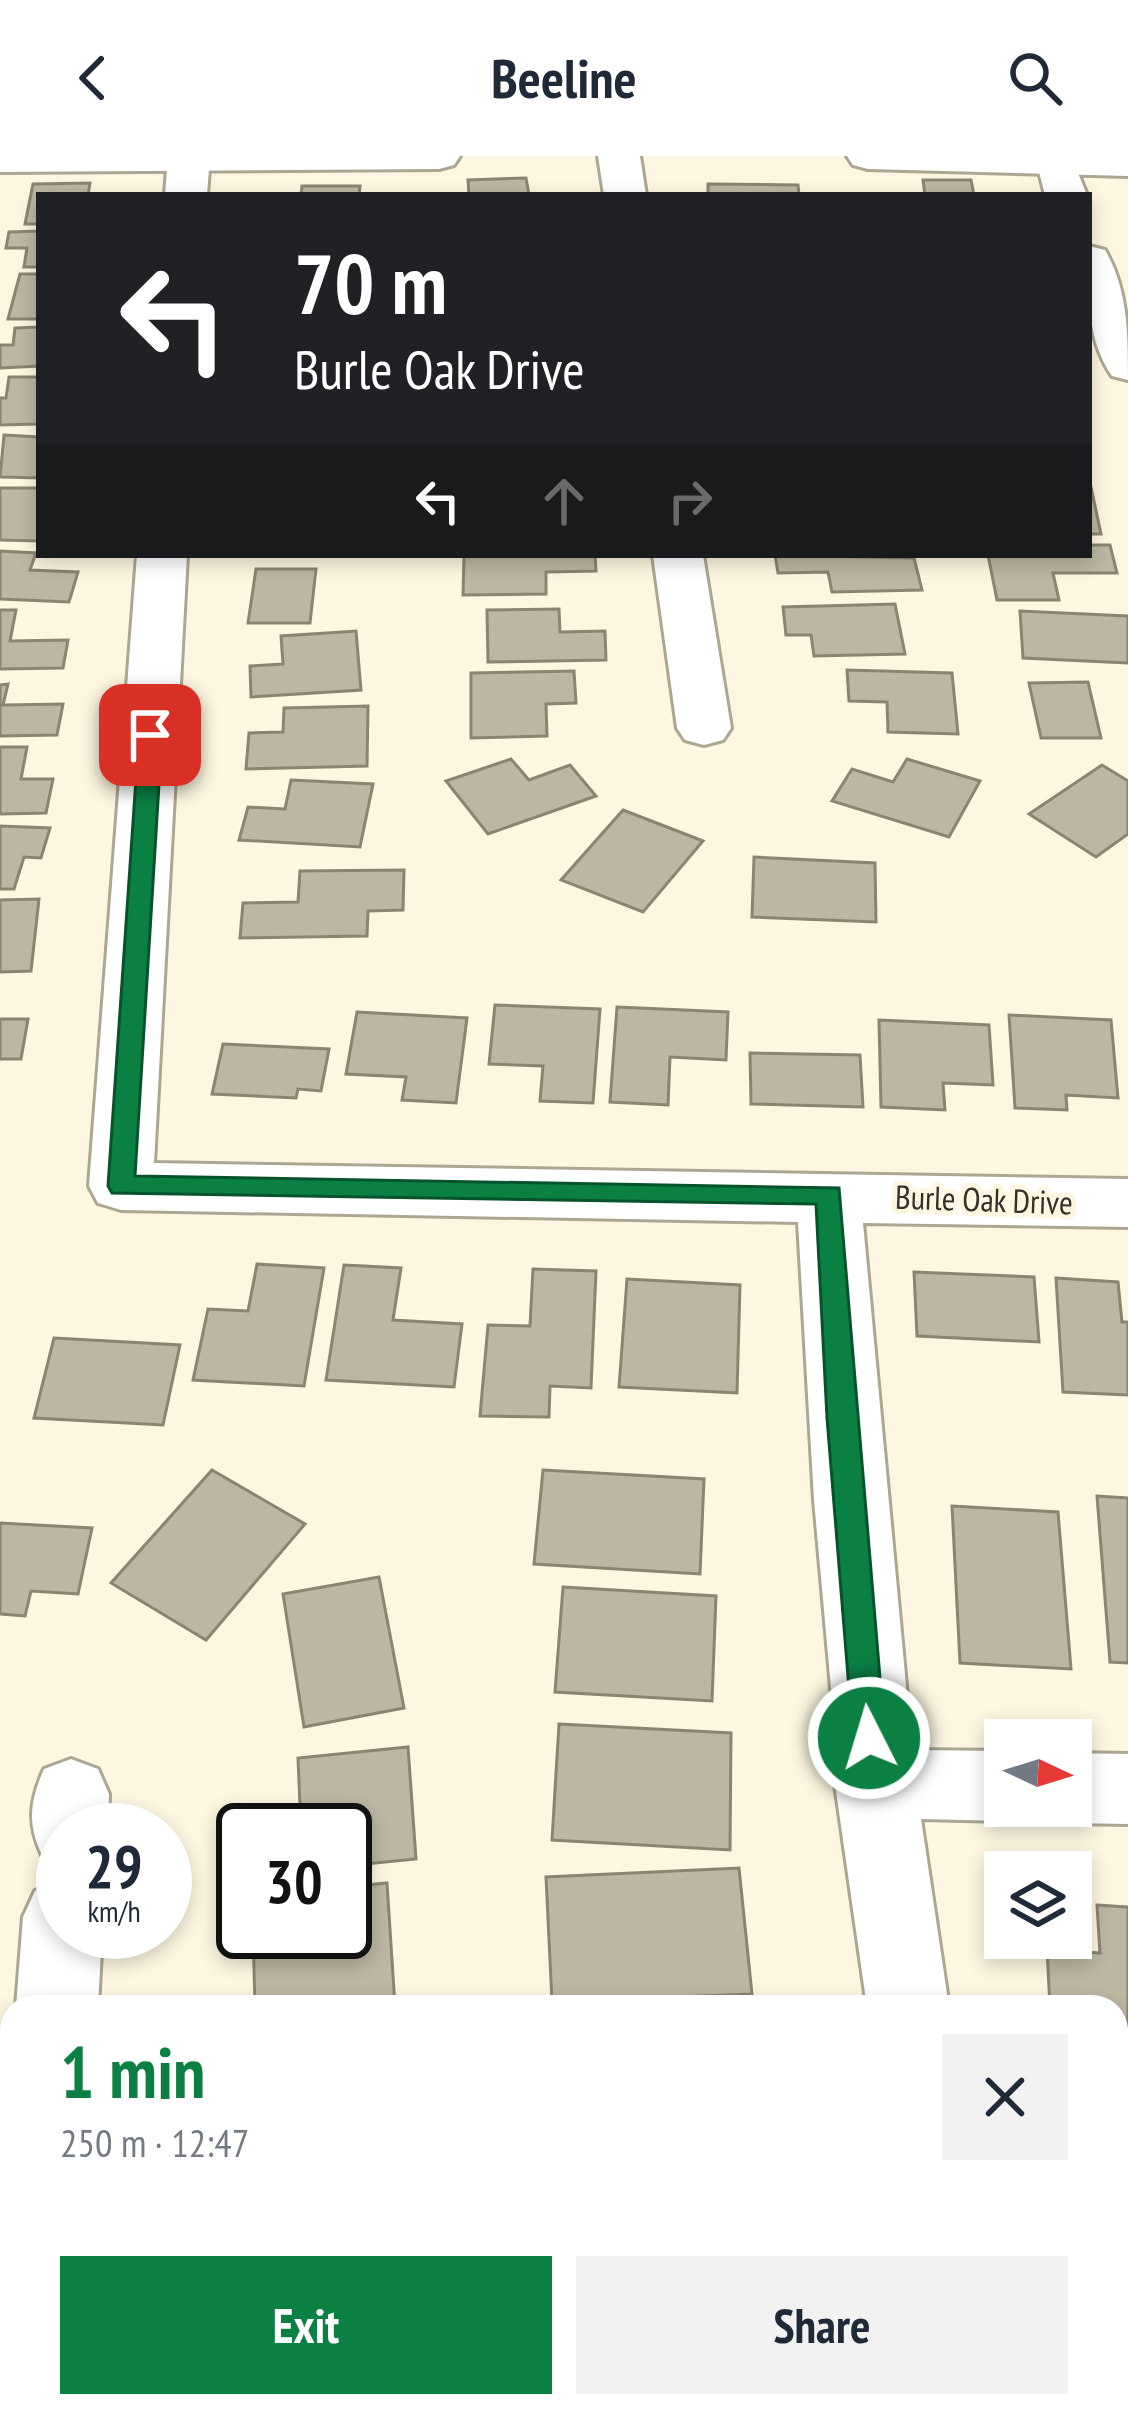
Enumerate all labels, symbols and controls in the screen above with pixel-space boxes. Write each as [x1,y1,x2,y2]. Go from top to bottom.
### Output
text: Beeline [491,43,637,113]
icon: back [60,45,126,111]
icon: search [1002,45,1068,111]
text: 70 m [294,228,447,337]
icon: left [96,240,252,396]
text: Burle Oak Drive [294,334,584,404]
icon: left [405,468,471,534]
icon: ahead [531,468,597,534]
icon: right [657,468,723,534]
pin [99,684,201,786]
icon: arrive [117,702,183,768]
street label: Burle Oak Drive [895,1174,1073,1224]
position arrow [806,1675,932,1801]
north arrow [984,1719,1092,1827]
map controls [984,1719,1092,1959]
speed limit sign: 30 [216,1803,372,1959]
text: 29 [85,1827,143,1905]
button: layers [984,1851,1092,1959]
text: km/h [87,1891,141,1930]
text: 1 min [60,2025,205,2118]
button: close [942,2034,1068,2160]
text: 250 m · 12:47 [60,2117,249,2168]
button: Exit [60,2256,552,2394]
button: Share [576,2256,1068,2394]

